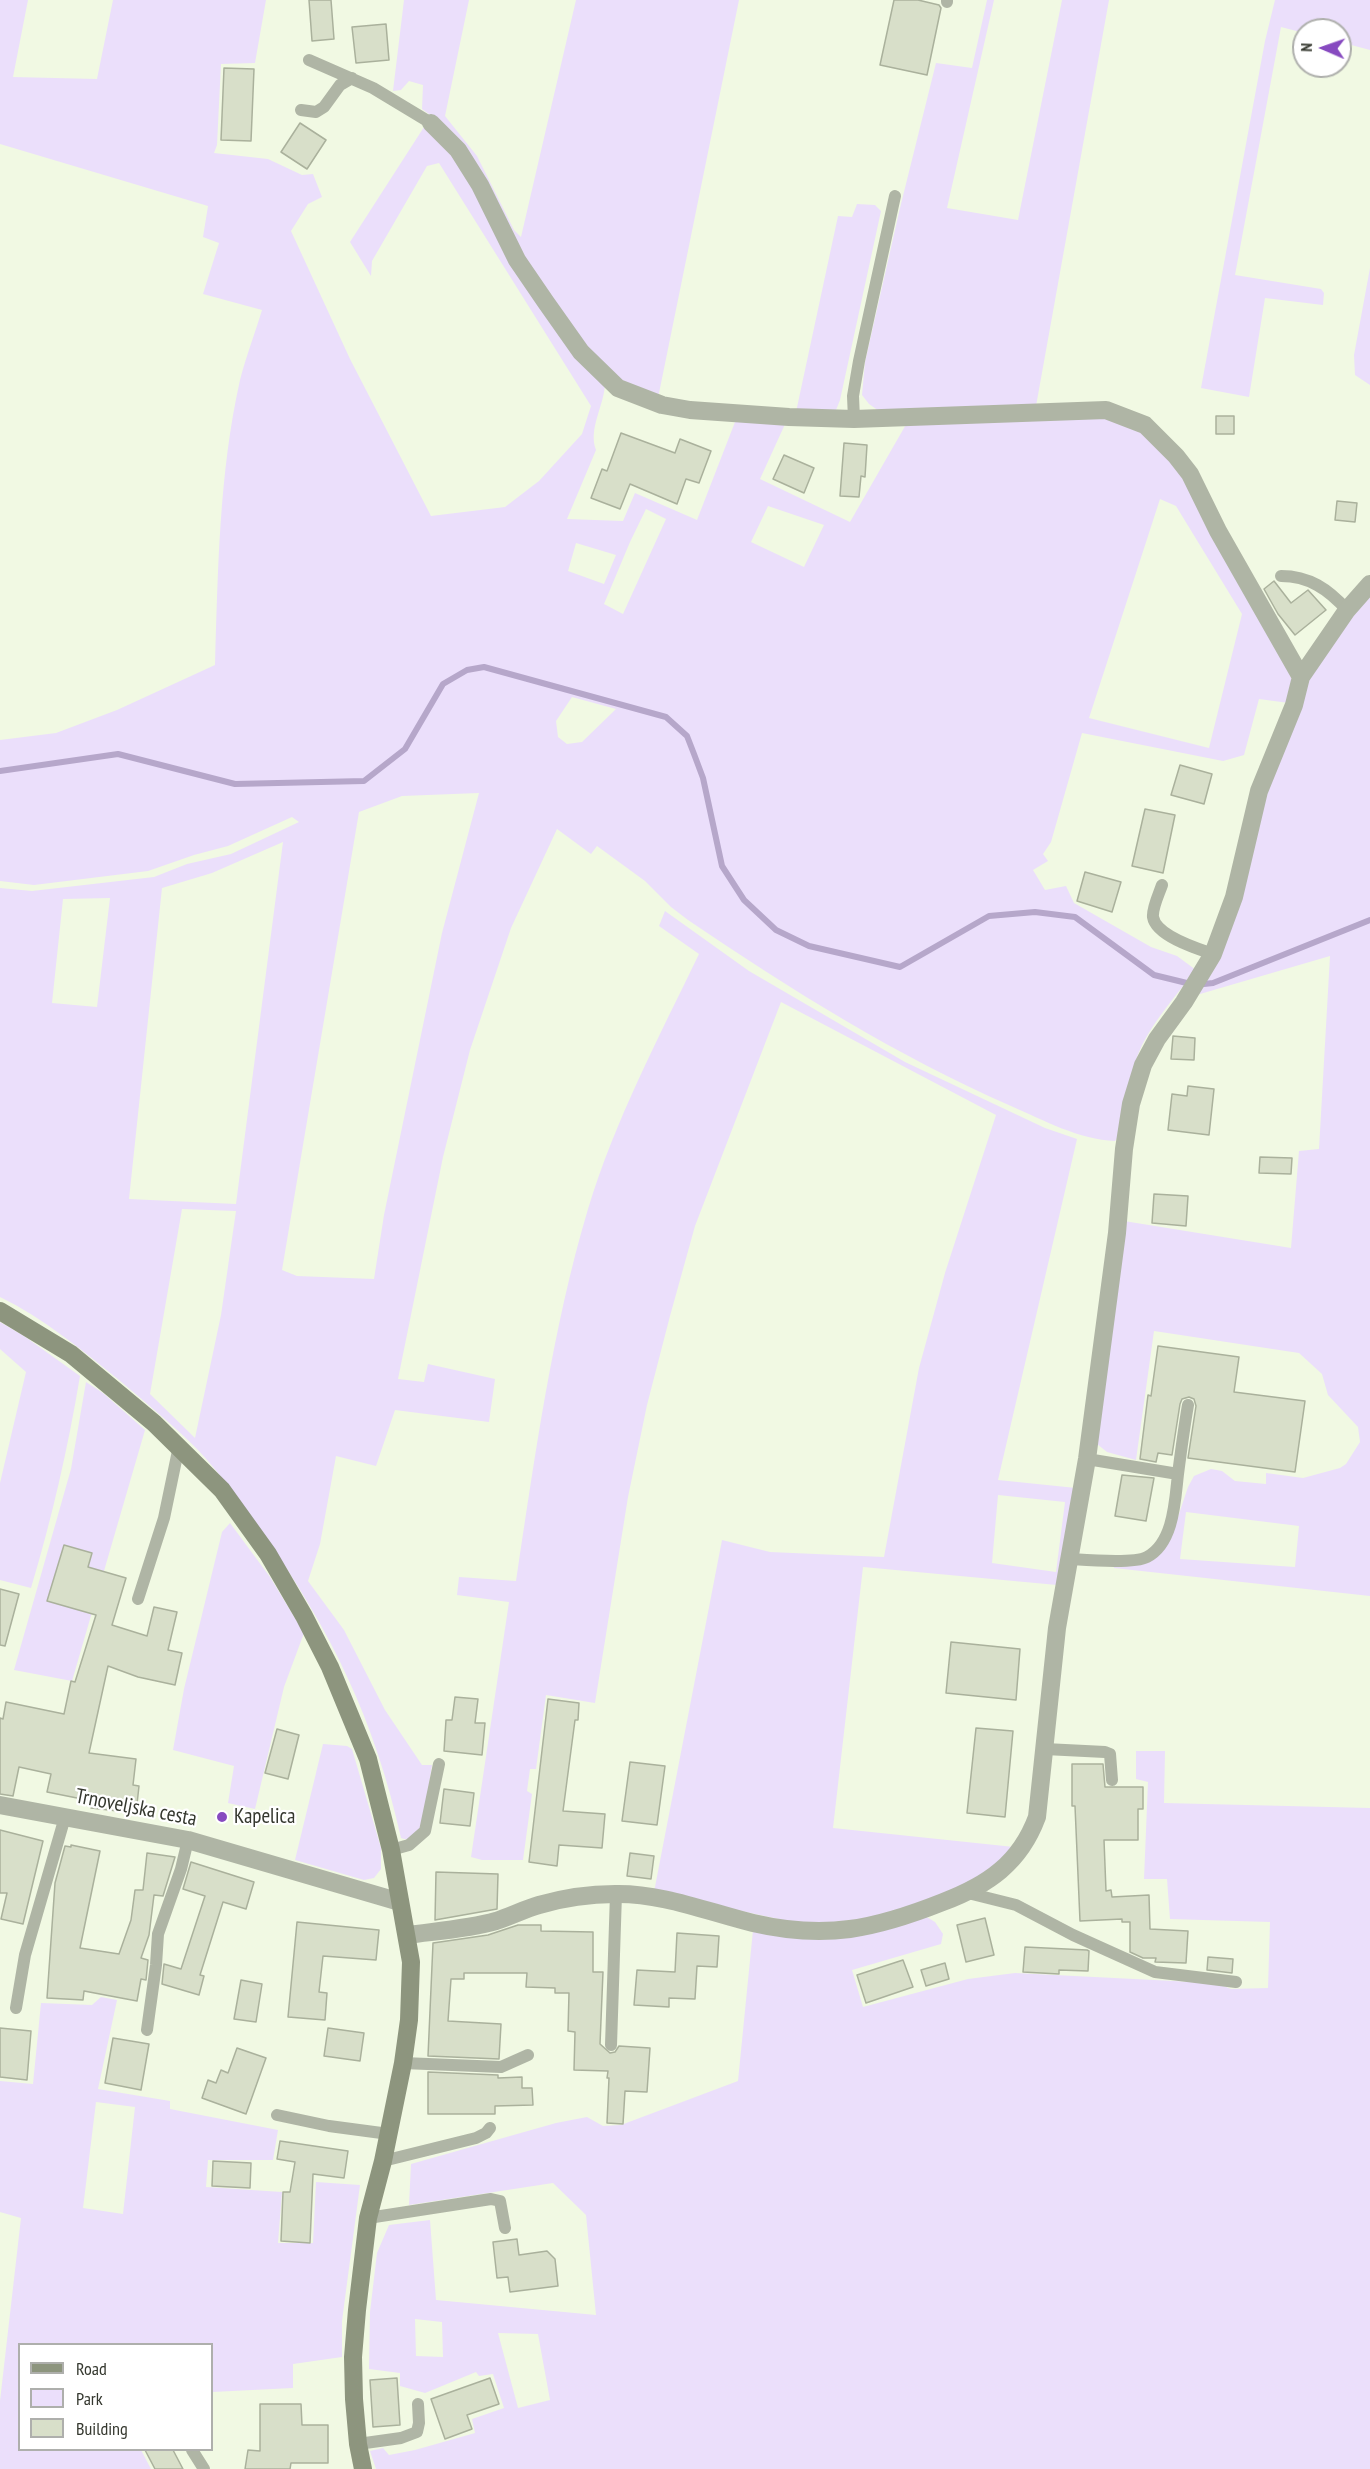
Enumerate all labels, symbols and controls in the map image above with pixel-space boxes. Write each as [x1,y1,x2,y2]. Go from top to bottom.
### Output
north arrow [1292,18,1352,78]
text: N [1296,43,1316,52]
street label: Trnoveljska cesta [73,1784,199,1832]
place label: Kapelica [234,1804,295,1830]
marker: Kapelica [215,1810,229,1824]
legend [18,2343,213,2451]
text: Road [76,2357,107,2380]
text: Park [76,2387,103,2410]
text: Building [76,2417,128,2440]

